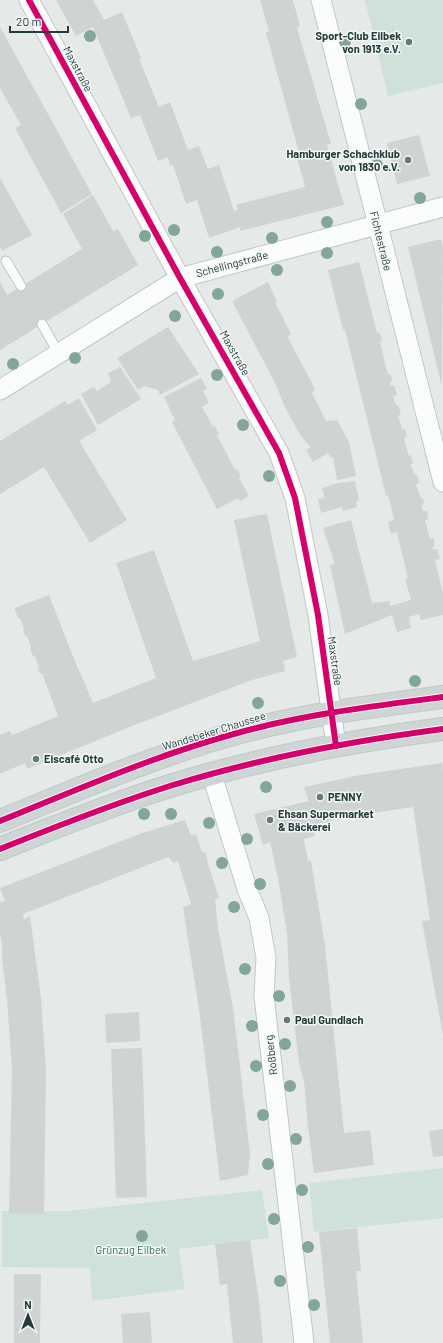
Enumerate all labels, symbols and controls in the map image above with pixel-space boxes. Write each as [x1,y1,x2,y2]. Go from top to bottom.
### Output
scale bar [10,8,68,34]
text: 20 m [16,14,42,28]
place label: Sport-Club Eilbek von 1913 e.V. [315,29,401,55]
marker: Sport-Club Eilbek von 1913 e.V. [404,37,414,47]
street label: Maxstraße [61,44,96,94]
place label: Hamburger Schachklub von 1830 e.V. [286,147,400,173]
marker: Hamburger Schachklub von 1830 e.V. [403,155,413,165]
street label: Fichtestraße [368,210,395,272]
street label: Schellingstraße [194,248,270,279]
street label: Maxstraße [218,328,253,378]
street label: Maxstraße [326,635,345,687]
street label: Wandsbeker Chaussee [161,709,267,752]
place label: Eiscafé Otto [44,752,104,765]
marker: Eiscafé Otto [31,754,41,764]
place label: PENNY [328,790,363,803]
marker: PENNY [315,792,325,802]
place label: Ehsan Supermarket & Bäckerei [278,807,374,833]
marker: Ehsan Supermarket & Bäckerei [265,815,275,825]
place label: Paul Gundlach [295,1013,364,1026]
marker: Paul Gundlach [282,1015,292,1025]
street label: Roßberg [262,1034,279,1076]
park label: Grünzug Eilbek [96,1243,167,1256]
north arrow [8,1295,48,1335]
text: N [24,1298,32,1311]

